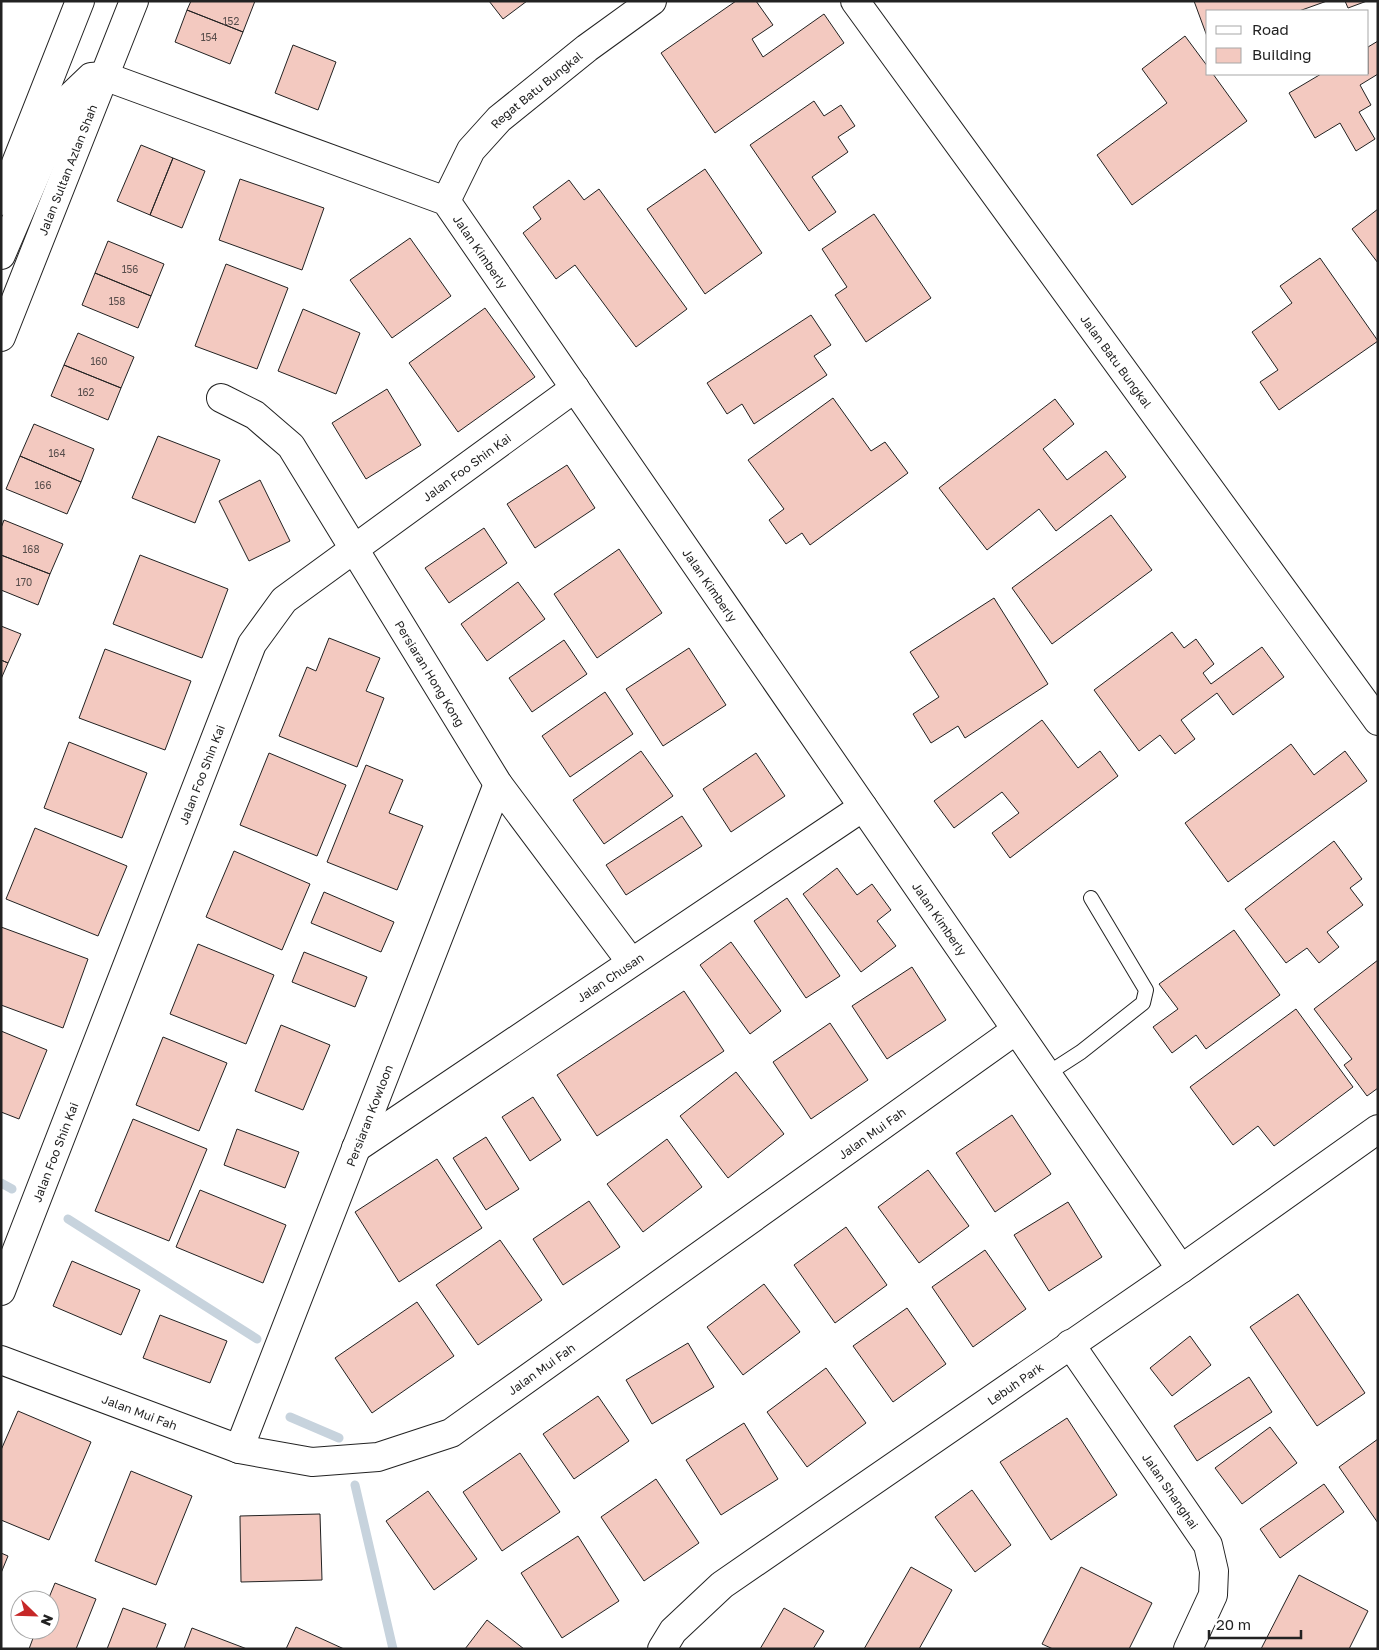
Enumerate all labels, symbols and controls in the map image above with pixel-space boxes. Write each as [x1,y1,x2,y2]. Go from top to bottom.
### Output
legend [1206,10,1369,75]
house number: 152 [223,15,239,27]
text: Road [1252,20,1289,38]
house number: 154 [201,31,217,43]
text: Building [1252,45,1312,63]
street label: Regat Batu Bungkal [487,47,585,131]
street label: Jalan Sultan Azlan Shah [35,102,100,237]
street label: Jalan Kimberly [450,212,511,291]
house number: 156 [122,263,138,275]
house number: 158 [109,295,125,307]
street label: Jalan Batu Bungkal [1078,311,1156,411]
house number: 160 [90,355,108,367]
house number: 162 [78,386,95,398]
street label: Jalan Foo Shin Kai [419,430,514,504]
house number: 164 [49,447,66,459]
house number: 166 [35,479,51,491]
house number: 168 [23,543,40,555]
street label: Jalan Kimberly [680,545,741,625]
house number: 170 [16,576,32,588]
street label: Persiaran Hong Kong [392,617,468,729]
street label: Jalan Foo Shin Kai [175,722,227,827]
street label: Jalan Kimberly [909,879,971,959]
street label: Jalan Chusan [573,949,646,1005]
street label: Persiaran Kowloon [342,1062,396,1168]
street label: Jalan Foo Shin Kai [29,1100,81,1204]
street label: Jalan Mui Fah [835,1104,908,1162]
street label: Jalan Mui Fah [504,1340,578,1398]
street label: Lebuh Park [984,1359,1046,1408]
street label: Jalan Mui Fah [100,1391,179,1433]
street label: Jalan Shanghai [1140,1450,1202,1531]
north arrow [10,1590,60,1640]
scale bar [1209,1608,1302,1640]
text: N [38,1612,57,1628]
text: 20 m [1216,1615,1251,1633]

